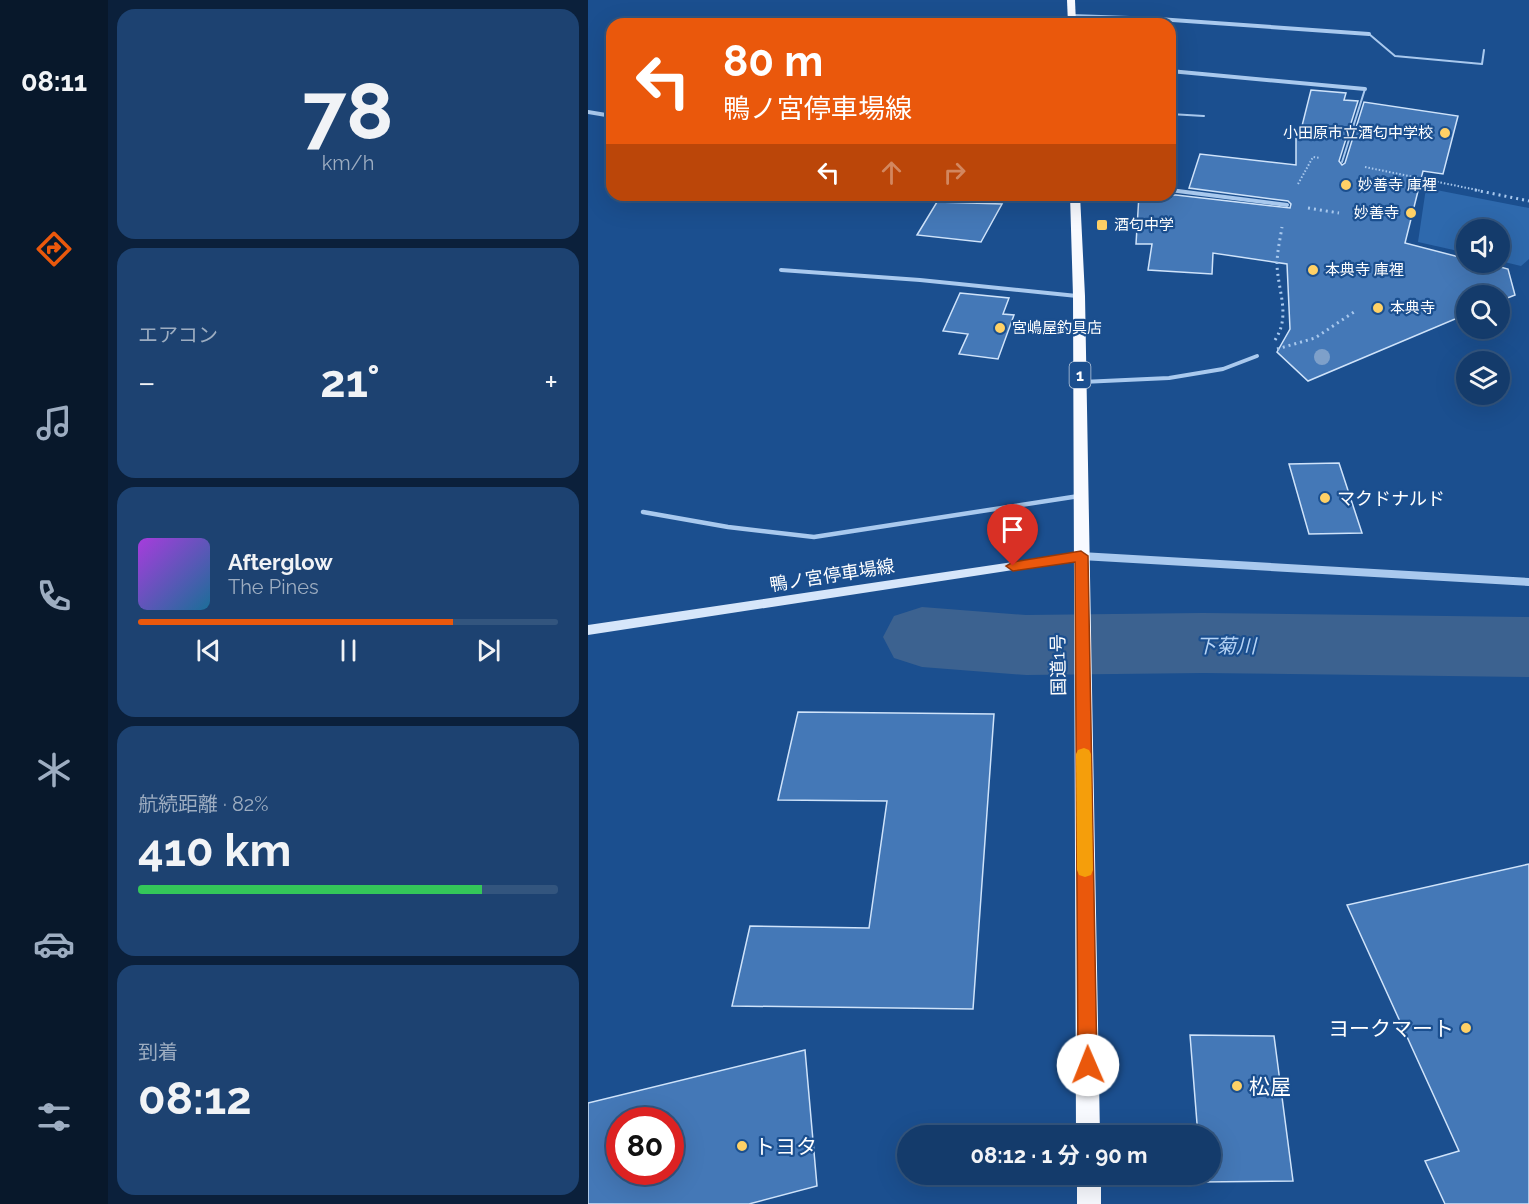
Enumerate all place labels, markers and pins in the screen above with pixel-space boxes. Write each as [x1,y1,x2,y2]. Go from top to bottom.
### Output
place label: 小田原市立酒匂中学校 [1283,124,1433,142]
marker: 小田原市立酒匂中学校 [1438,126,1452,140]
place label: 妙善寺 庫裡 [1358,176,1437,194]
marker: 妙善寺 庫裡 [1339,178,1353,192]
place label: 妙善寺 [1354,204,1399,222]
marker: 妙善寺 [1404,206,1418,220]
place label: 酒匂中学 [1114,216,1174,234]
marker: 酒匂中学 [1095,218,1109,232]
place label: 本典寺 庫裡 [1325,261,1404,279]
marker: 本典寺 庫裡 [1306,263,1320,277]
place label: 本典寺 [1390,299,1435,317]
marker: 本典寺 [1371,301,1385,315]
place label: 宮嶋屋釣具店 [1012,319,1102,337]
marker: 宮嶋屋釣具店 [993,321,1007,335]
place label: マクドナルド [1337,488,1445,509]
marker: マクドナルド [1318,491,1332,505]
pin [987,504,1038,566]
place label: ヨークマート [1328,1016,1454,1041]
marker: ヨークマート [1459,1021,1473,1035]
place label: 松屋 [1249,1074,1291,1099]
marker: 松屋 [1230,1079,1244,1093]
place label: トヨタ [754,1134,817,1159]
marker: トヨタ [735,1139,749,1153]

